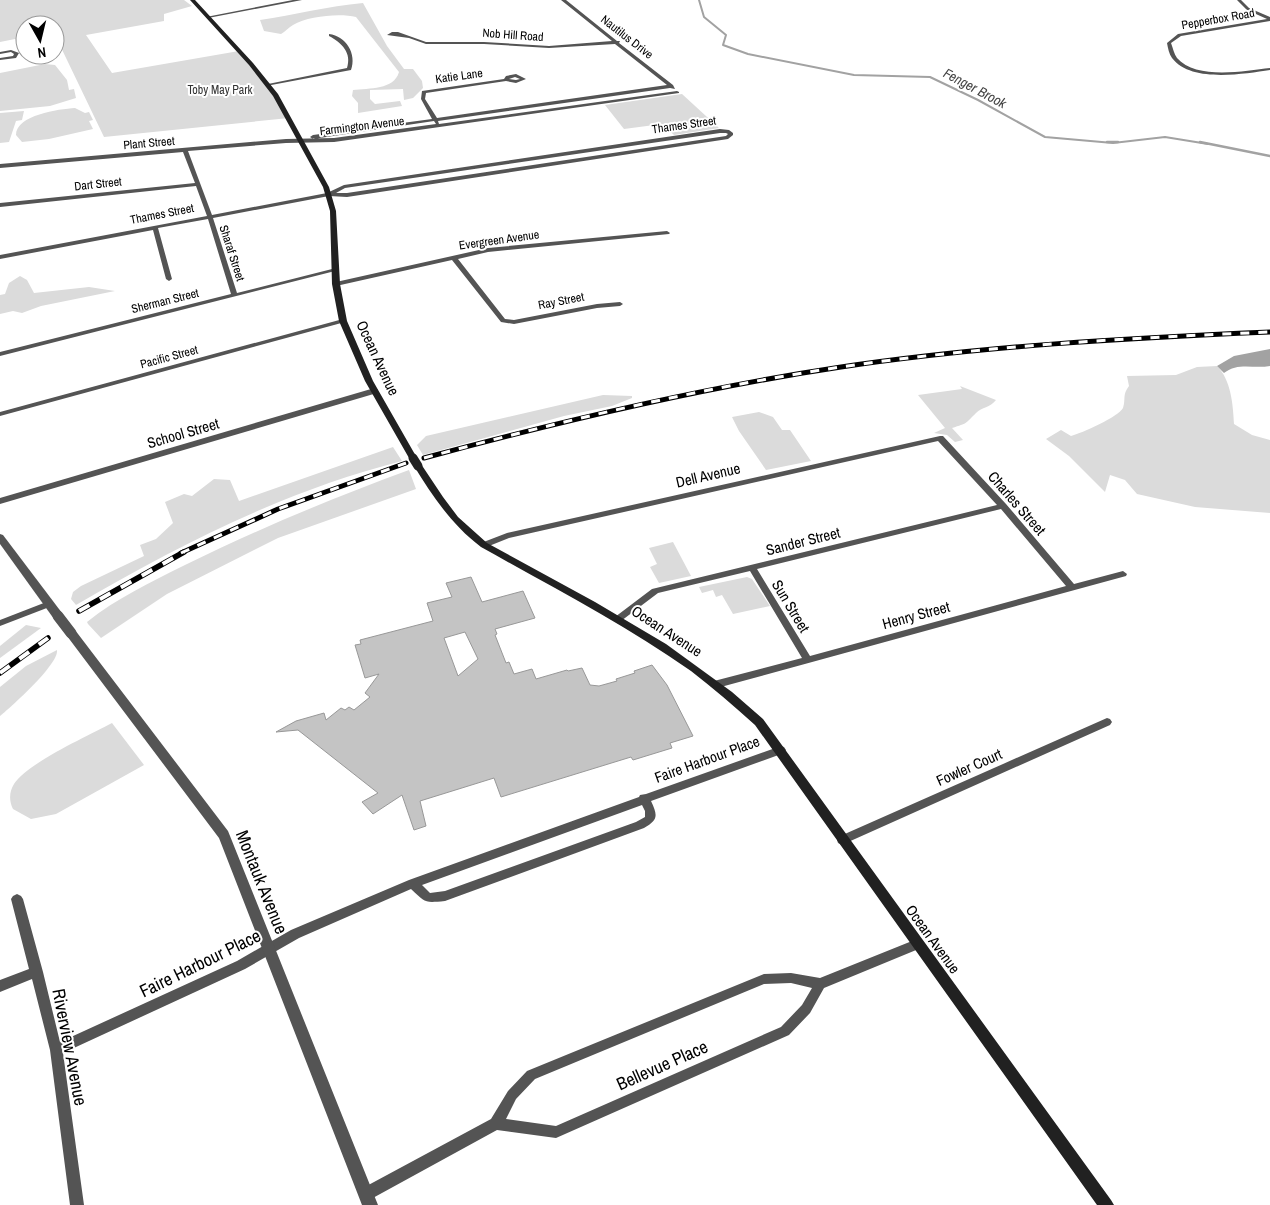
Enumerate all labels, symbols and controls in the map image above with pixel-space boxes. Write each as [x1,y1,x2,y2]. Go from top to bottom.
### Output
street label: Pepperbox Road [1180,5,1256,33]
street label: Nautilus Drive [598,12,656,62]
north arrow [15,15,65,65]
street label: Nob Hill Road [482,25,544,45]
text: N [36,43,47,62]
water label: Fenger Brook [940,64,1011,113]
street label: Katie Lane [434,65,484,87]
park label: Toby May Park [187,82,253,98]
street label: Farmington Avenue [319,113,405,139]
street label: Thames Street [651,113,717,137]
street label: Plant Street [123,133,176,153]
street label: Dart Street [73,174,123,194]
street label: Thames Street [129,200,195,228]
street label: Sharaf Street [215,223,249,283]
street label: Evergreen Avenue [458,226,540,254]
street label: Sherman Street [130,285,201,317]
street label: Ray Street [537,289,586,313]
street label: Ocean Avenue [351,317,405,399]
street label: Pacific Street [138,342,200,372]
street label: School Street [145,413,222,453]
street label: Dell Avenue [674,457,742,493]
street label: Charles Street [983,466,1051,540]
street label: Sander Street [764,521,843,560]
street label: Sun Street [767,576,815,637]
street label: Henry Street [880,596,953,634]
street label: Ocean Avenue [628,600,707,662]
street label: Faire Harbour Place [652,730,762,788]
street label: Fowler Court [933,743,1006,791]
street label: Montauk Avenue [230,826,294,938]
street label: Ocean Avenue [901,900,965,978]
street label: Faire Harbour Place [135,923,265,1003]
street label: Riverview Avenue [46,986,94,1108]
street label: Bellevue Place [612,1034,712,1096]

